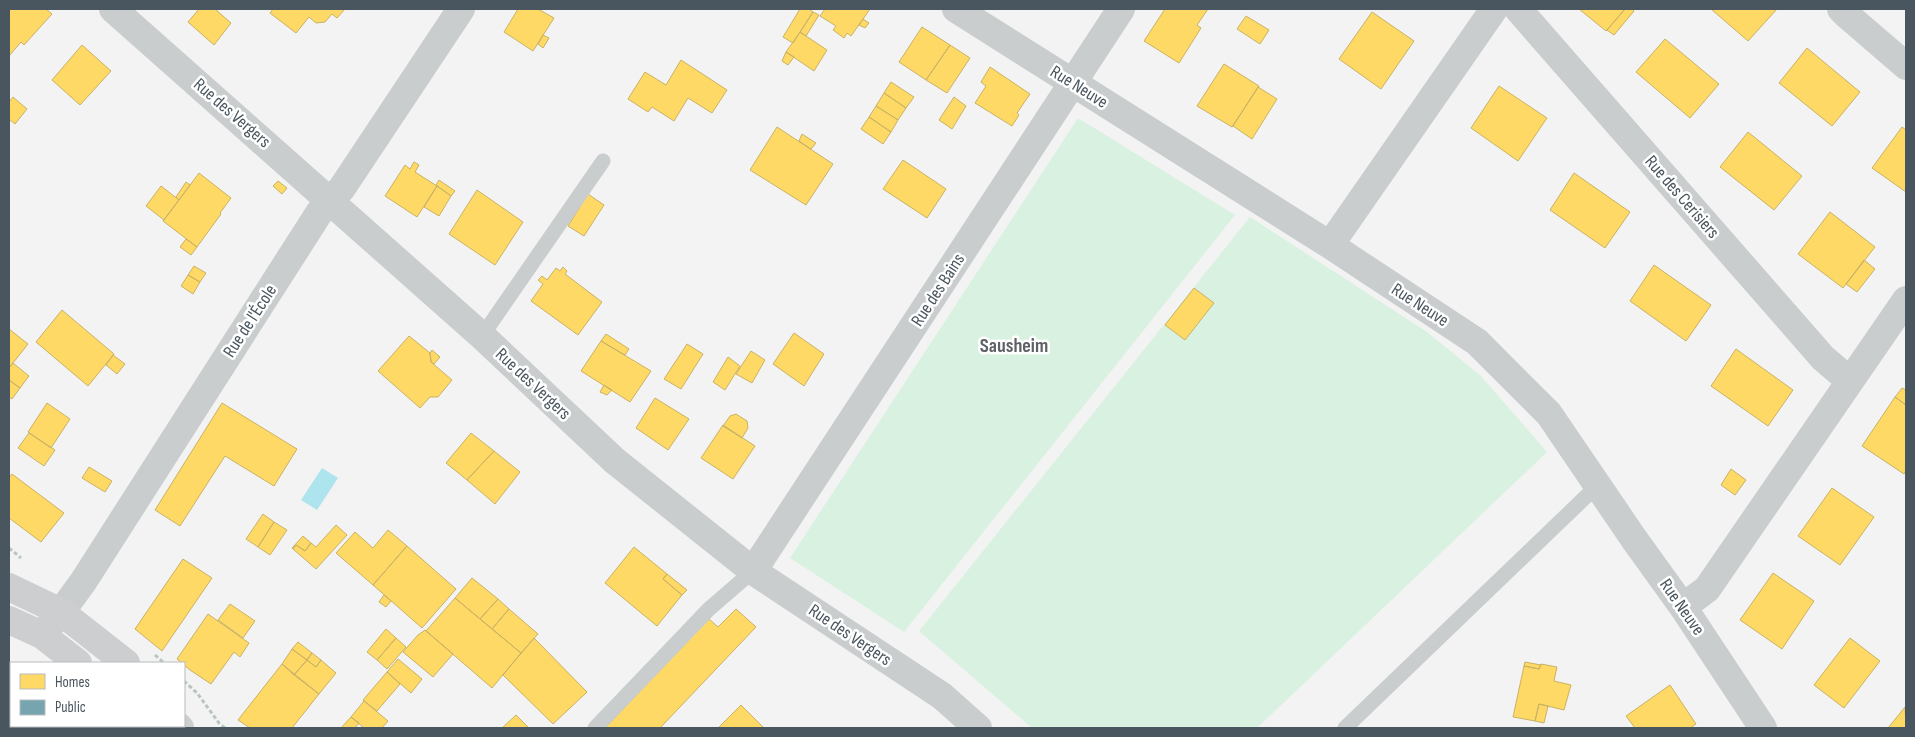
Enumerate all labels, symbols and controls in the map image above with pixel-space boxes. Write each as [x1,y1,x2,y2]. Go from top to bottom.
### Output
street label: Rue Neuve [1046,61,1112,113]
street label: Rue des Vergers [189,74,275,152]
street label: Rue des Cerisiers [1640,151,1724,243]
street label: Rue des Bains [907,250,969,330]
street label: Rue Neuve [1387,279,1453,331]
street label: Rue de l'École [219,281,281,361]
district label: Sausheim [980,334,1048,358]
street label: Rue des Vergers [491,344,575,424]
street label: Rue Neuve [1655,575,1709,639]
street label: Rue des Vergers [805,600,895,670]
legend [10,662,185,727]
text: Homes [55,673,90,692]
text: Public [55,698,86,717]

